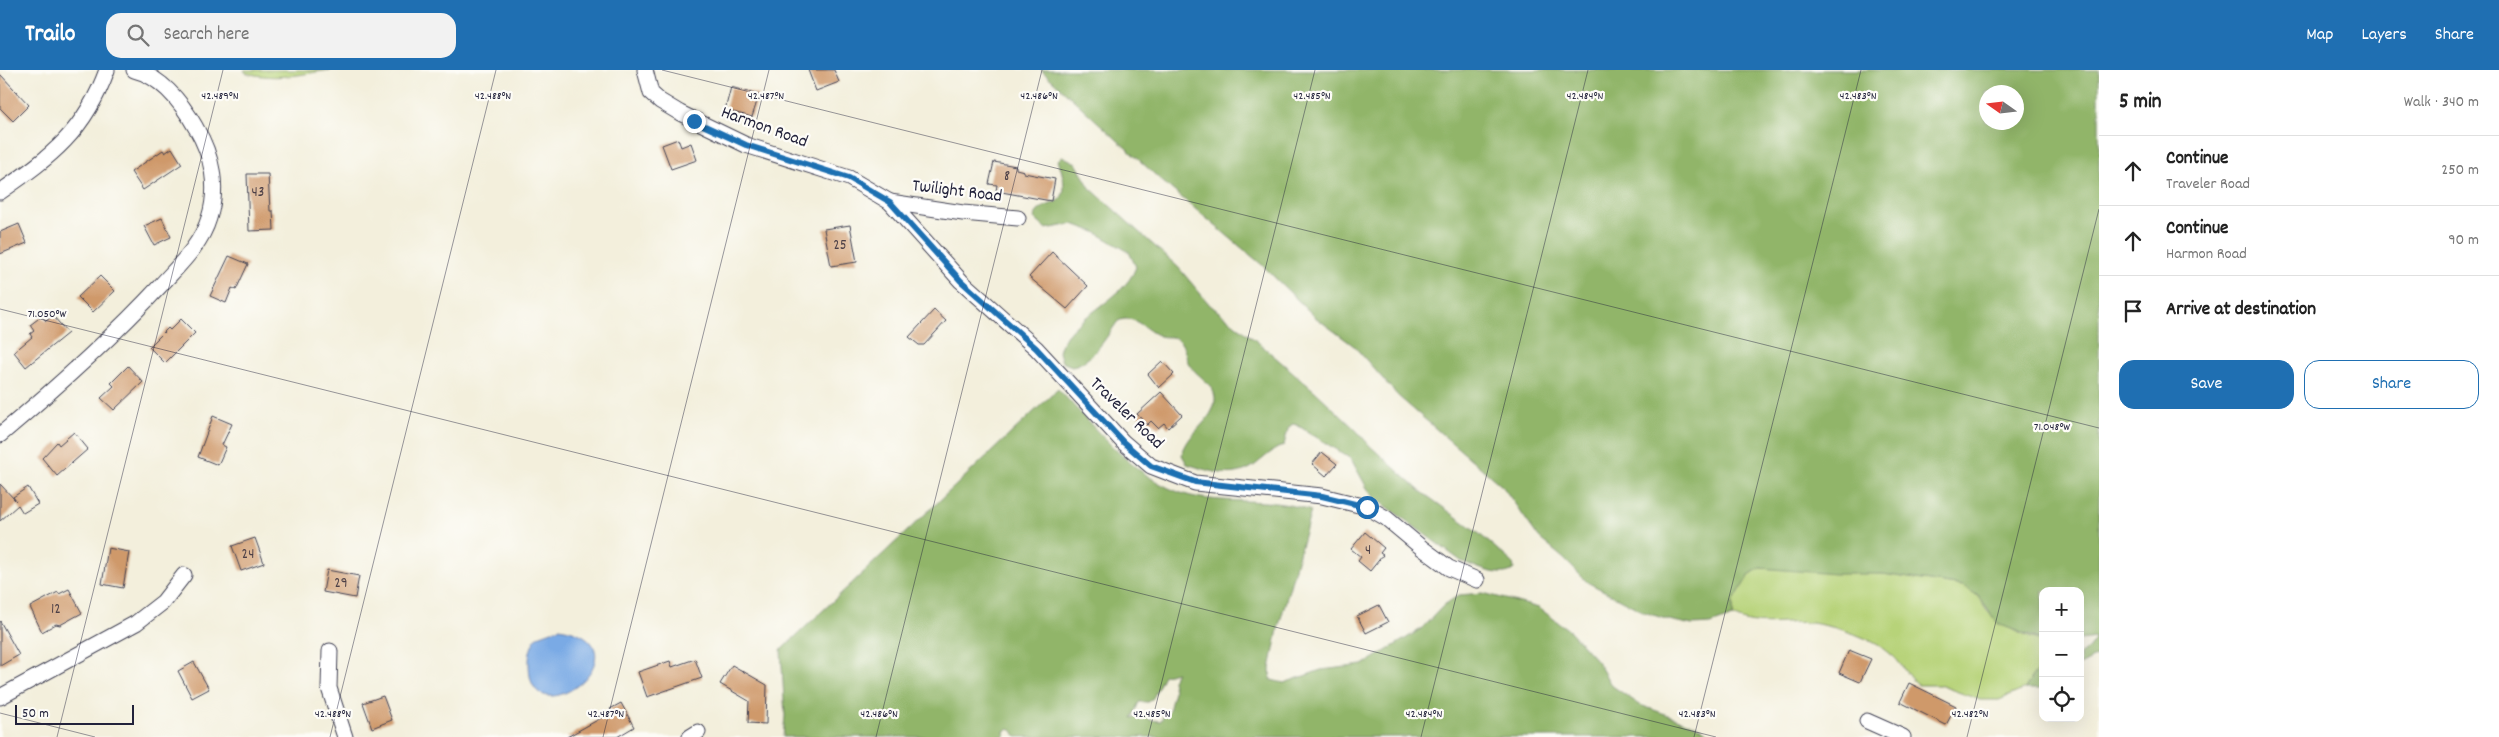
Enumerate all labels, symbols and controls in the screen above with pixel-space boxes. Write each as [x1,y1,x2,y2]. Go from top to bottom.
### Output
search box [106,13,456,58]
text: Trailo [25,18,76,52]
icon: search [124,21,152,49]
text: Search here [164,22,249,49]
text: Map [2306,23,2333,48]
text: Layers [2361,23,2407,48]
text: Share [2435,23,2474,48]
north arrow [1979,85,2024,130]
text: 42.489°N [201,88,239,105]
text: 42.488°N [475,88,511,105]
text: 42.487°N [748,88,784,105]
text: 42.486°N [1020,88,1058,105]
text: 42.485°N [1293,88,1331,105]
text: 42.484°N [1567,88,1603,105]
text: 42.483°N [1839,88,1877,105]
text: 5 min [2119,88,2162,118]
text: Walk · 340 m [2404,91,2479,114]
street label: Harmon Road [717,101,811,155]
route end [683,110,706,133]
text: Continue [2166,146,2228,173]
icon: ahead [2119,157,2147,185]
text: 250 m [2441,159,2479,182]
house number: 8 [1004,166,1010,188]
text: Traveler Road [2166,173,2250,196]
street label: Twilight Road [911,174,1003,210]
house number: 43 [252,182,264,204]
text: Continue [2166,216,2228,243]
icon: ahead [2119,227,2147,255]
text: 90 m [2448,229,2479,252]
house number: 25 [833,235,847,257]
text: Harmon Road [2166,243,2247,266]
icon: arrive [2119,297,2147,325]
text: Arrive at destination [2166,297,2316,324]
text: 71.050°W [28,306,66,323]
button: Save [2119,360,2294,409]
button: Share [2304,360,2479,409]
street label: Traveler Road [1083,372,1169,456]
text: 71.048°W [2034,419,2070,436]
route start [1356,496,1379,519]
house number: 4 [1365,540,1371,562]
house number: 24 [242,544,254,566]
house number: 29 [334,573,348,595]
map controls [2039,587,2084,722]
button: + [2039,587,2084,632]
house number: 12 [51,599,61,621]
button: − [2039,632,2084,677]
button: locate [2039,677,2084,722]
scale bar [15,702,134,725]
text: 50 m [22,704,49,724]
text: 42.488°N [315,706,351,723]
text: 42.487°N [588,706,624,723]
text: 42.486°N [860,706,898,723]
text: 42.485°N [1133,706,1171,723]
text: 42.484°N [1406,706,1442,723]
text: 42.483°N [1678,706,1716,723]
text: 42.482°N [1951,706,1989,723]

